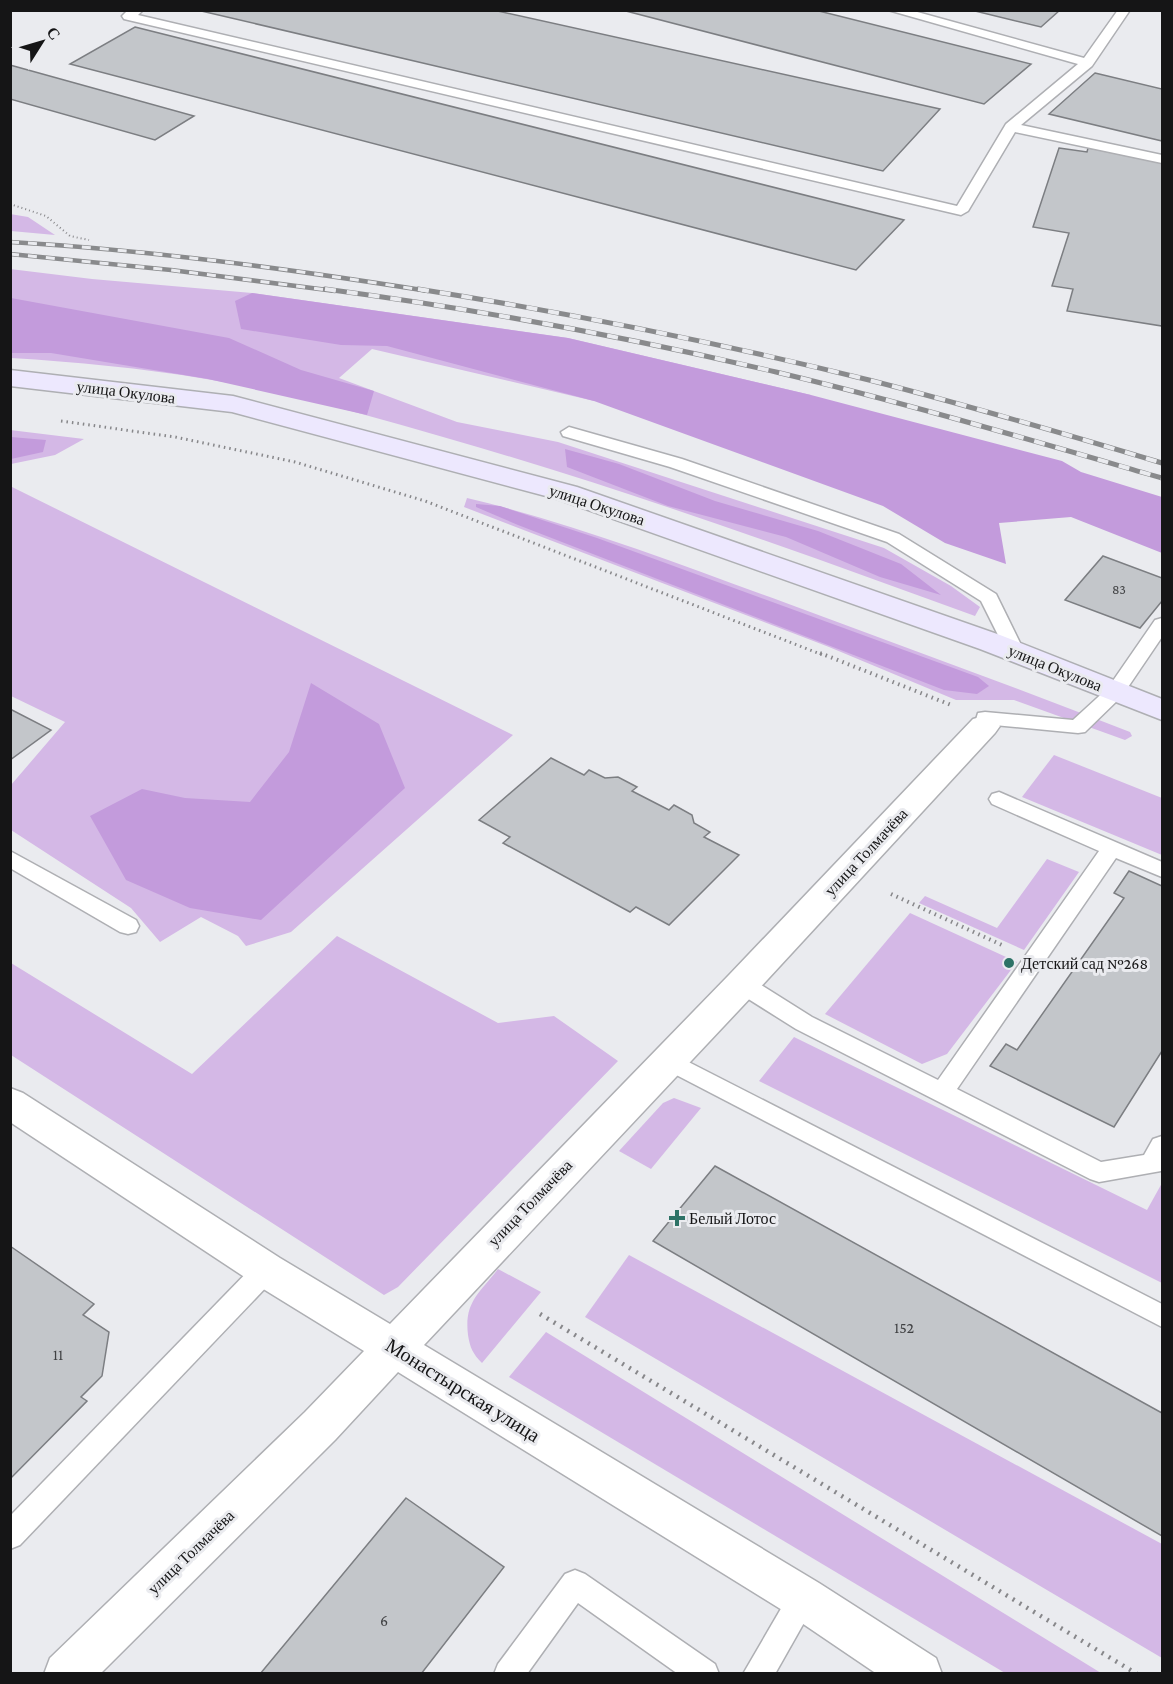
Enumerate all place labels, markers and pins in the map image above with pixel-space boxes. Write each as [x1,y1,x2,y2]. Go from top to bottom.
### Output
place label: Детский сад №268 [1021,955,1148,973]
marker: Детский сад №268 [1002,956,1016,970]
place label: Белый Лотос [689,1210,776,1227]
marker: Белый Лотос [670,1211,684,1225]

